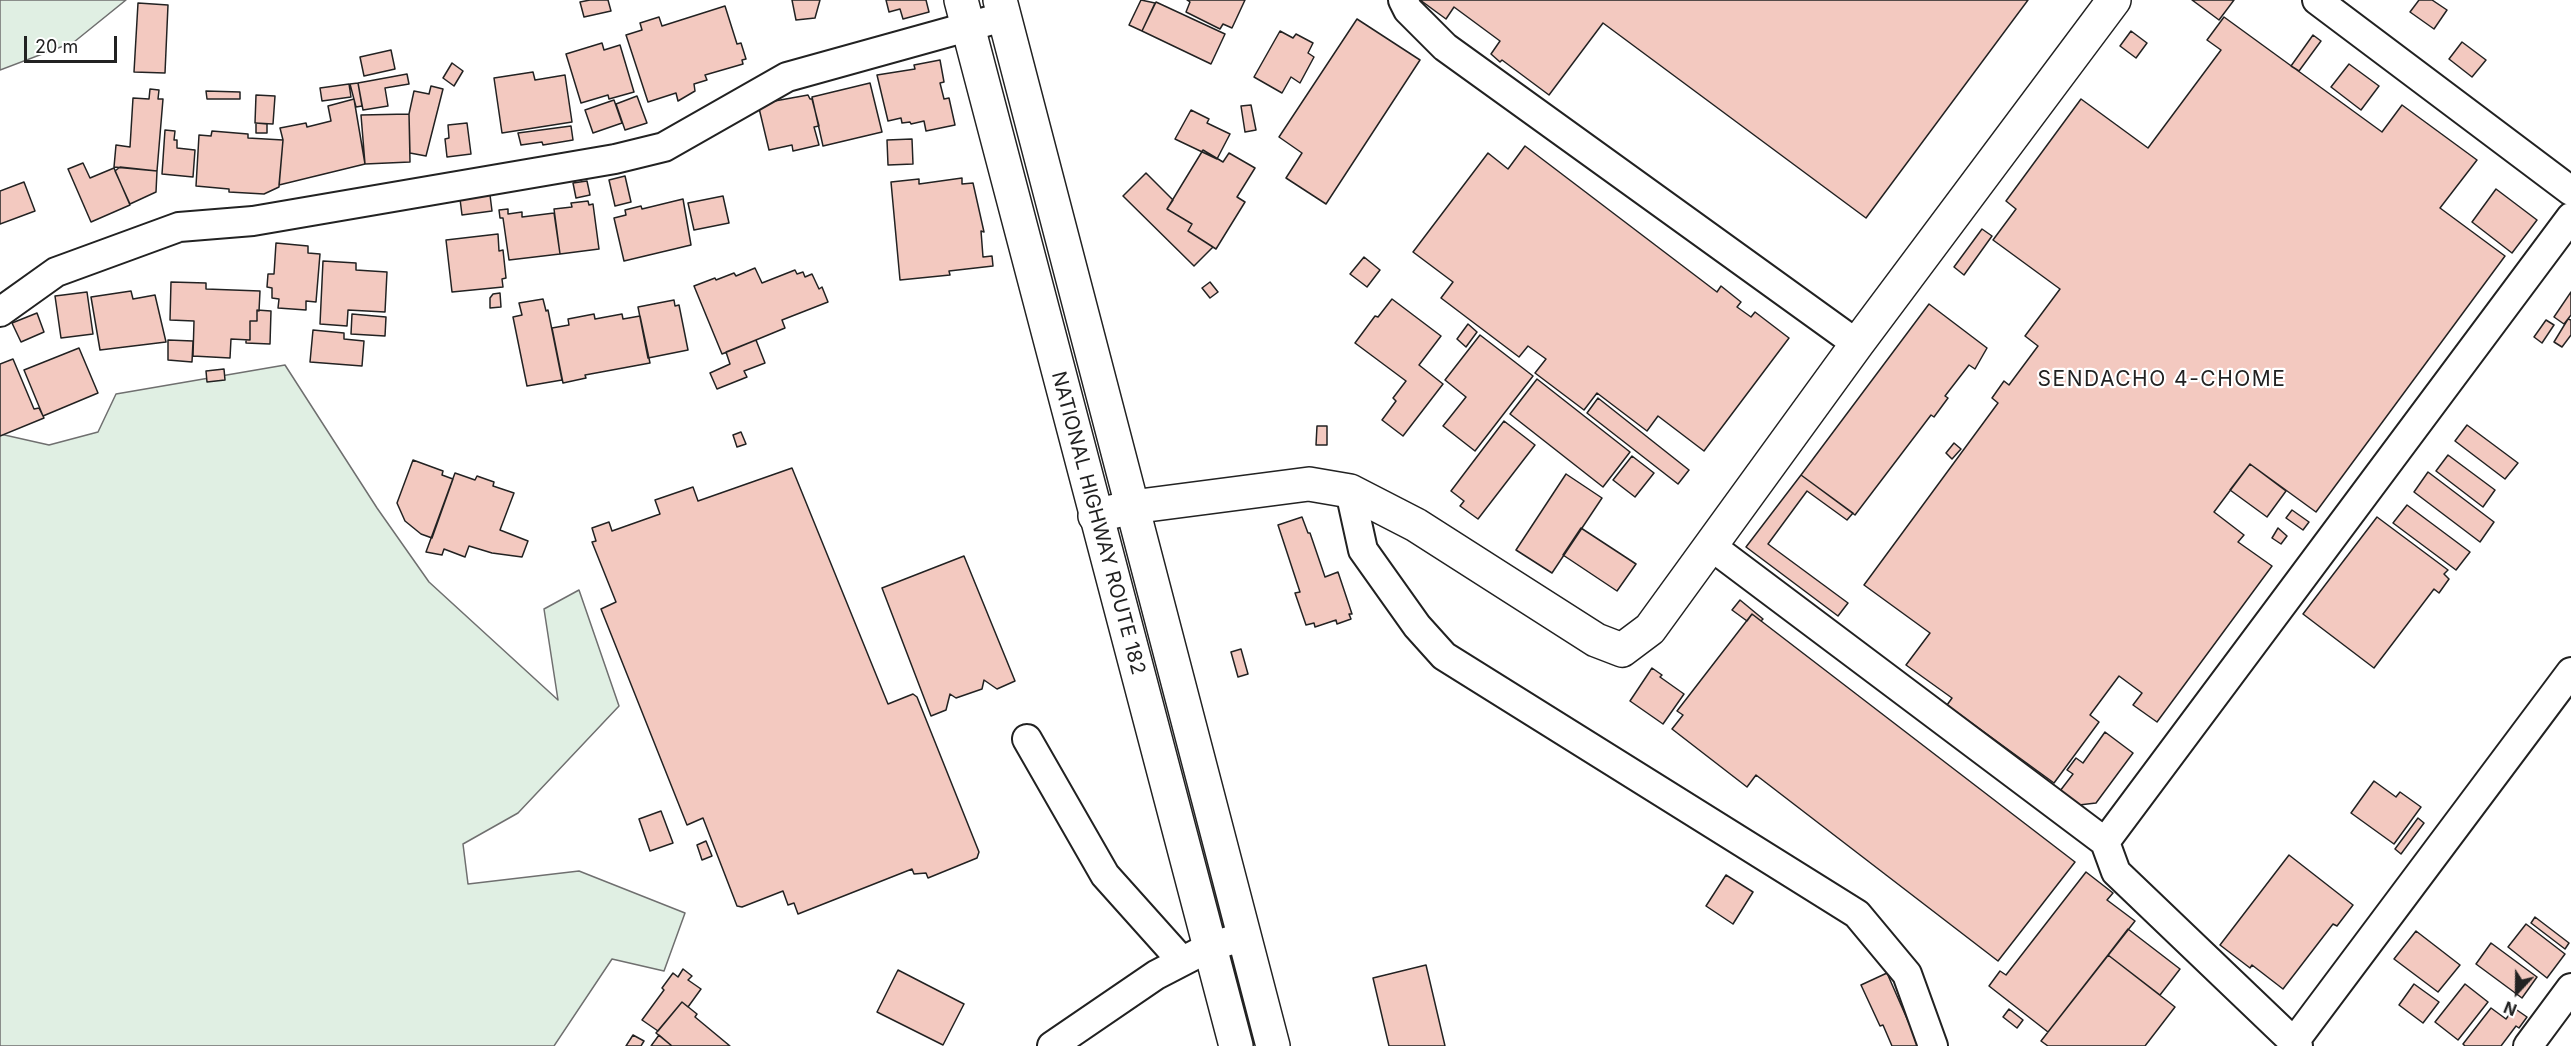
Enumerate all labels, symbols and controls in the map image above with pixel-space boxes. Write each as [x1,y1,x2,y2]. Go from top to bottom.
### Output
scale bar [27,24,120,62]
text: 20 m [35,36,78,57]
district label: SENDACHO 4-CHOME [2038,367,2286,393]
street label: NATIONAL HIGHWAY ROUTE 182 [1046,369,1150,677]
north arrow [2487,962,2547,1022]
text: N [2501,997,2520,1020]

